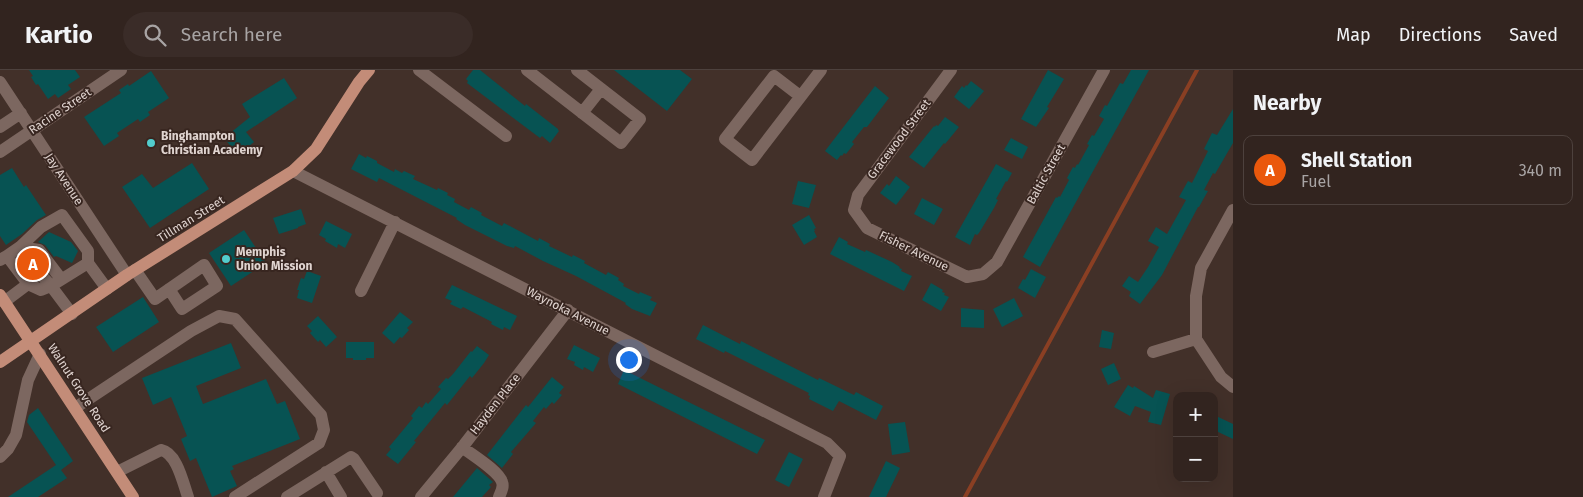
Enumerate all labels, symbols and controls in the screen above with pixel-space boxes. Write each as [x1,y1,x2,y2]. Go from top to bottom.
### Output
search box [123,12,473,57]
text: Kartio [25,21,93,49]
icon: search [141,21,169,49]
text: Search here [181,23,282,46]
text: Map [1336,24,1371,46]
text: Directions [1399,24,1481,46]
text: Saved [1509,24,1558,46]
street label: Racine Street [26,85,94,137]
text: Nearby [1253,90,1321,116]
street label: Gracewood Street [865,96,934,182]
place label: Binghampton Christian Academy [161,129,263,157]
marker: Binghampton Christian Academy [145,137,157,149]
street label: Baltic Street [1024,141,1069,206]
text: Shell Station [1301,149,1412,172]
street label: Jay Avenue [42,150,86,208]
text: A [1265,161,1275,180]
text: 340 m [1519,161,1562,180]
text: Fuel [1301,172,1331,191]
street label: Tillman Street [155,193,228,245]
street label: Fisher Avenue [877,228,951,274]
pin: A [17,245,49,283]
place label: Memphis Union Mission [236,245,313,273]
marker: Memphis Union Mission [220,253,232,265]
street label: Waynoka Avenue [524,284,612,338]
street label: Walnut Grove Road [45,341,113,435]
your location [616,347,642,373]
street label: Hayden Place [467,371,523,437]
map controls [1173,392,1218,482]
button: + [1173,392,1218,437]
button: − [1173,437,1218,482]

